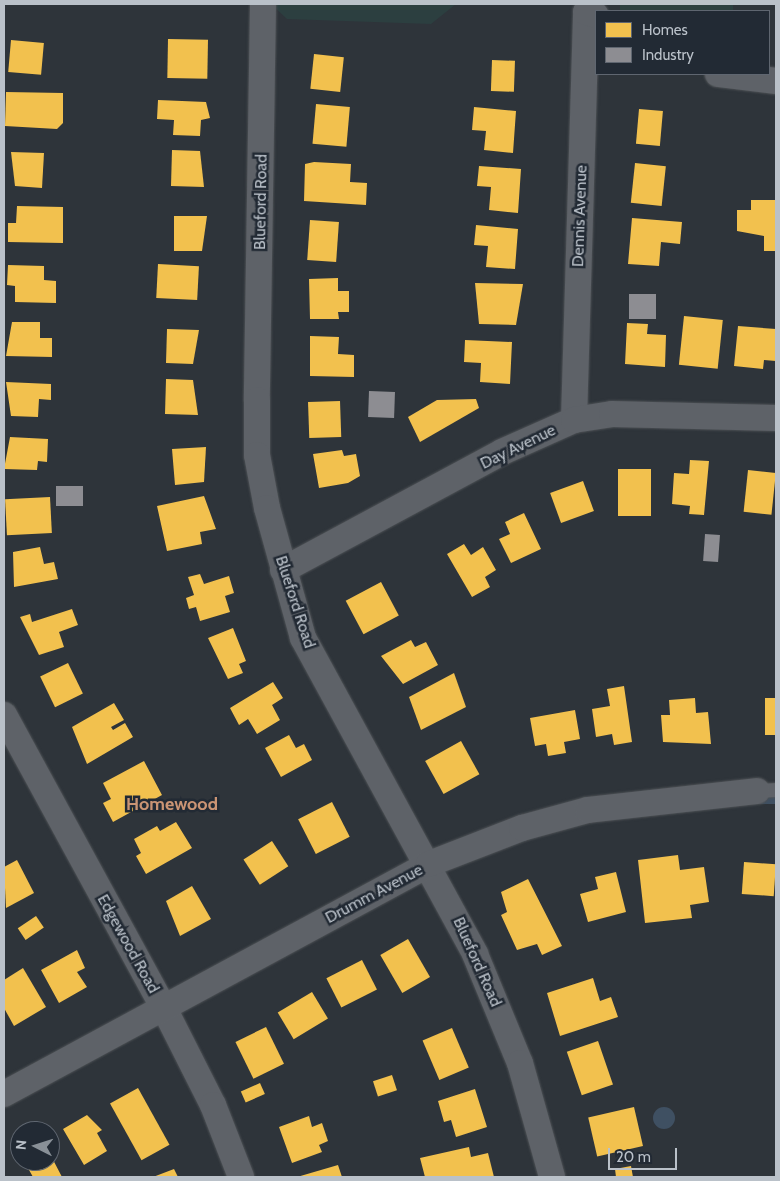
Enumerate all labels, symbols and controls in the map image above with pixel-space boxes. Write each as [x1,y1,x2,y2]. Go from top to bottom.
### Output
legend [595,10,770,75]
text: Homes [642,21,688,39]
text: Industry [642,46,694,64]
street label: Blueford Road [251,154,271,250]
street label: Dennis Avenue [569,165,591,267]
street label: Day Avenue [477,421,559,473]
street label: Blueford Road [271,553,319,651]
district label: Homewood [126,793,218,815]
street label: Drumm Avenue [322,860,426,928]
street label: Edgewood Road [93,891,163,997]
street label: Blueford Road [449,914,505,1010]
north arrow [10,1121,60,1171]
scale bar [610,1138,679,1170]
text: N [12,1139,30,1150]
text: 20 m [616,1148,651,1166]

